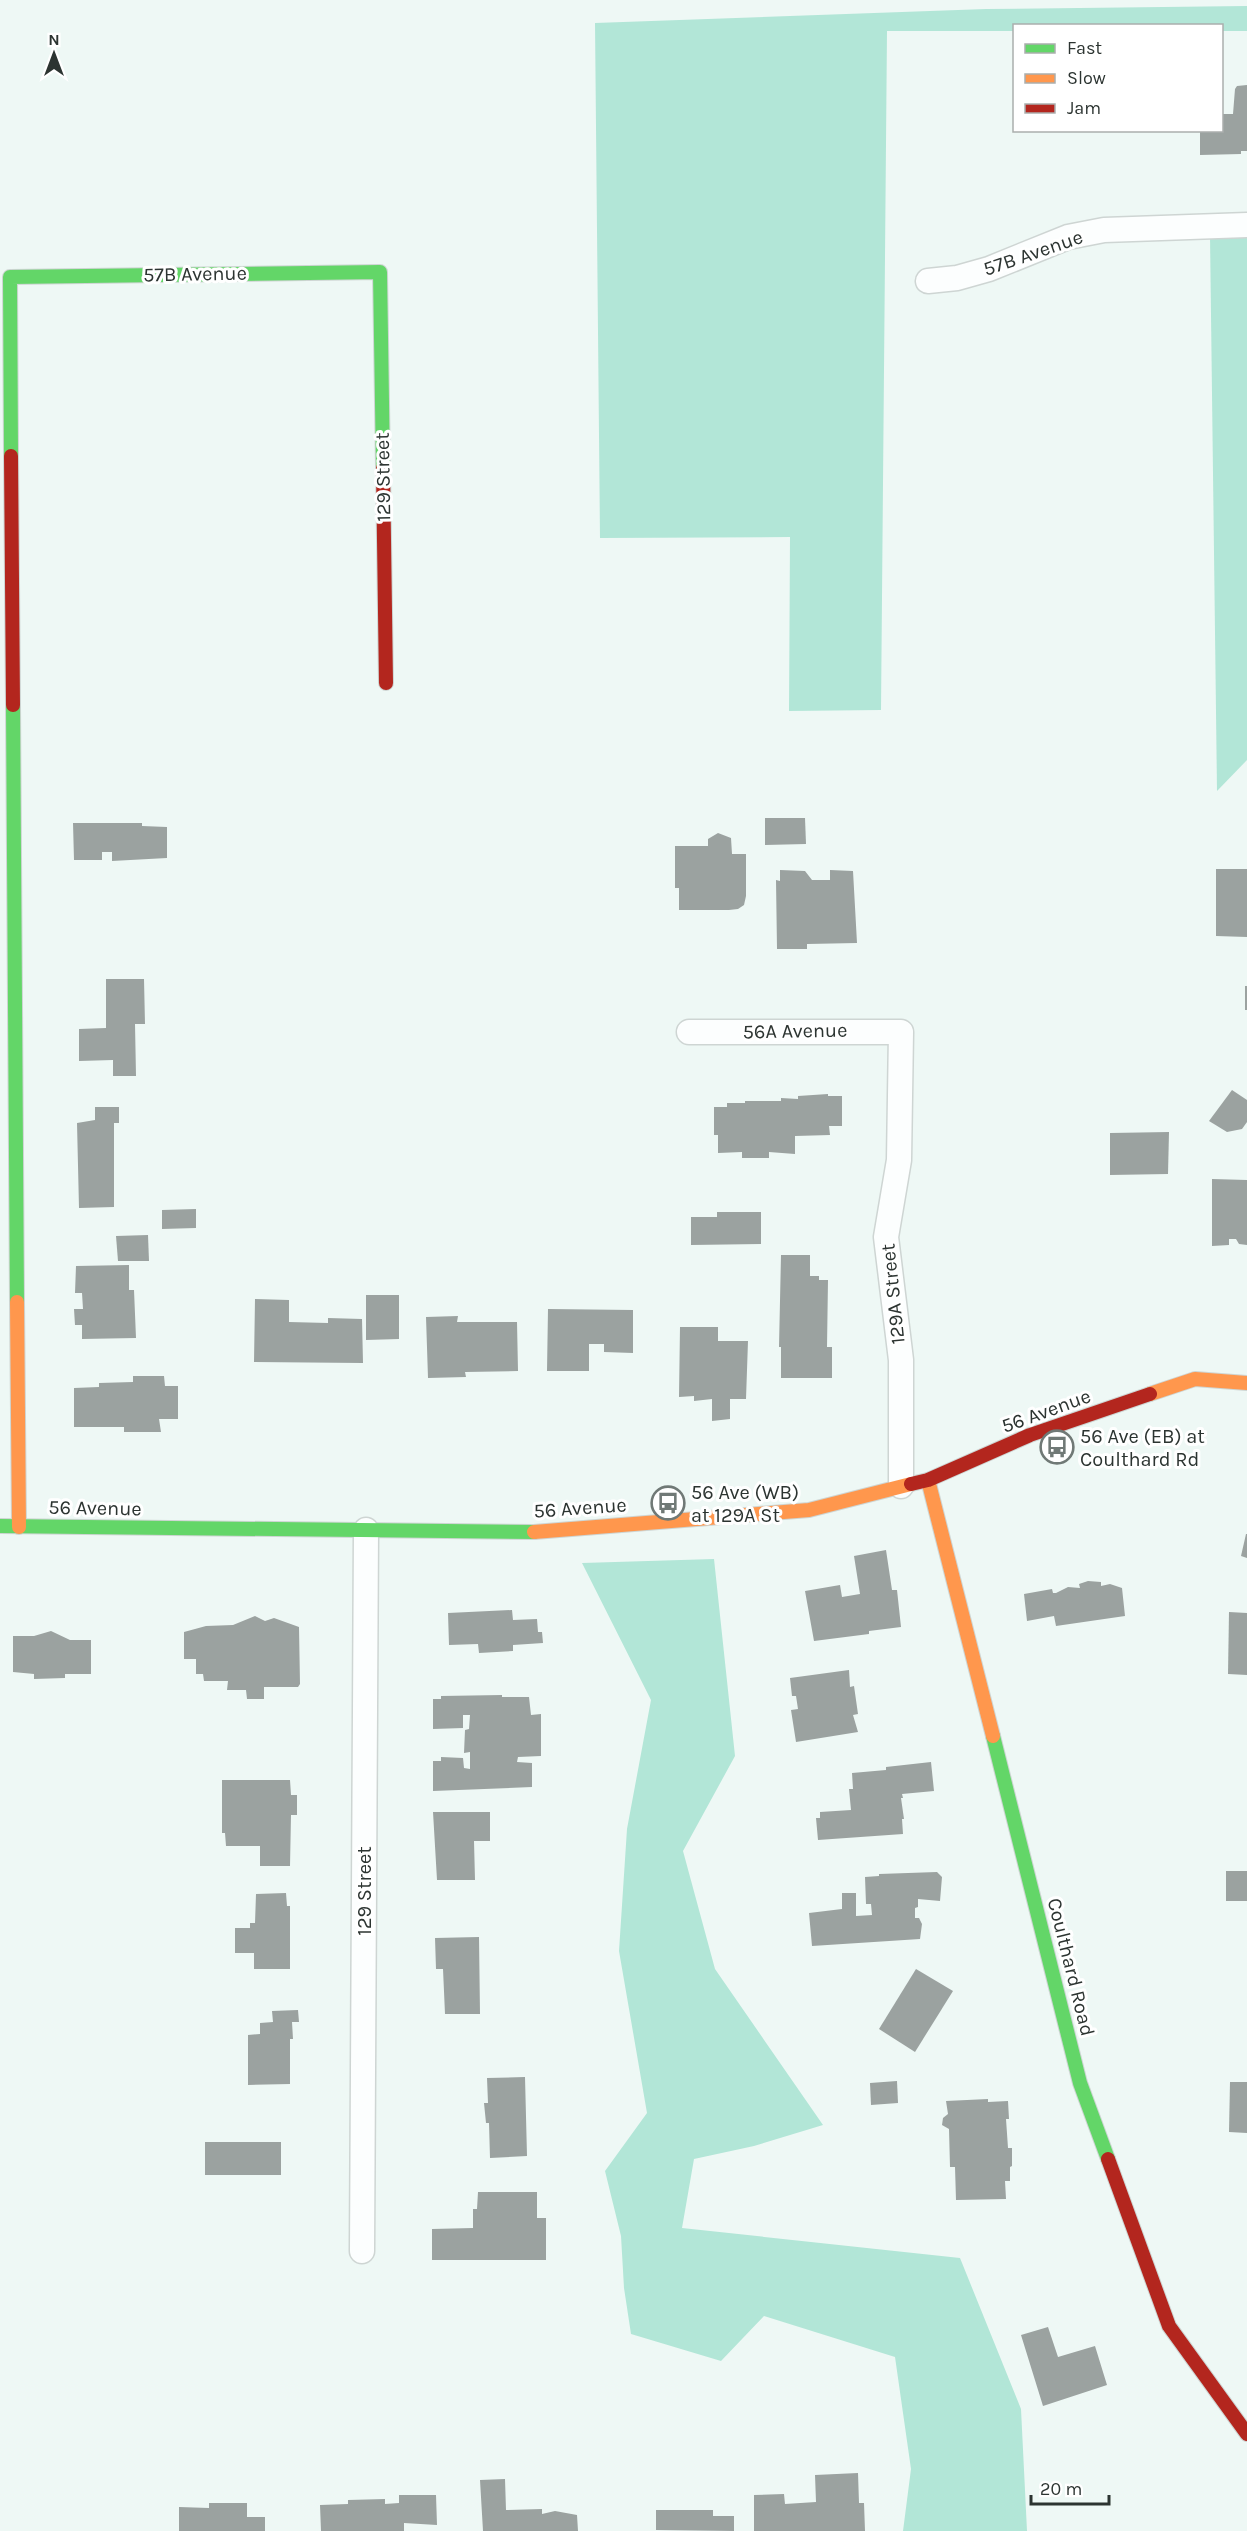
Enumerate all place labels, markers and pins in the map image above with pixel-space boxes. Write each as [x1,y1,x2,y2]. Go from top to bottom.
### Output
place label: 56 Ave (EB) at Coulthard Rd [1080,1425,1205,1471]
bus stop icon: 56 Ave (EB) at Coulthard Rd [1039,1429,1075,1465]
place label: 56 Ave (WB) at 129A St [691,1481,799,1527]
bus stop icon: 56 Ave (WB) at 129A St [650,1485,686,1521]

